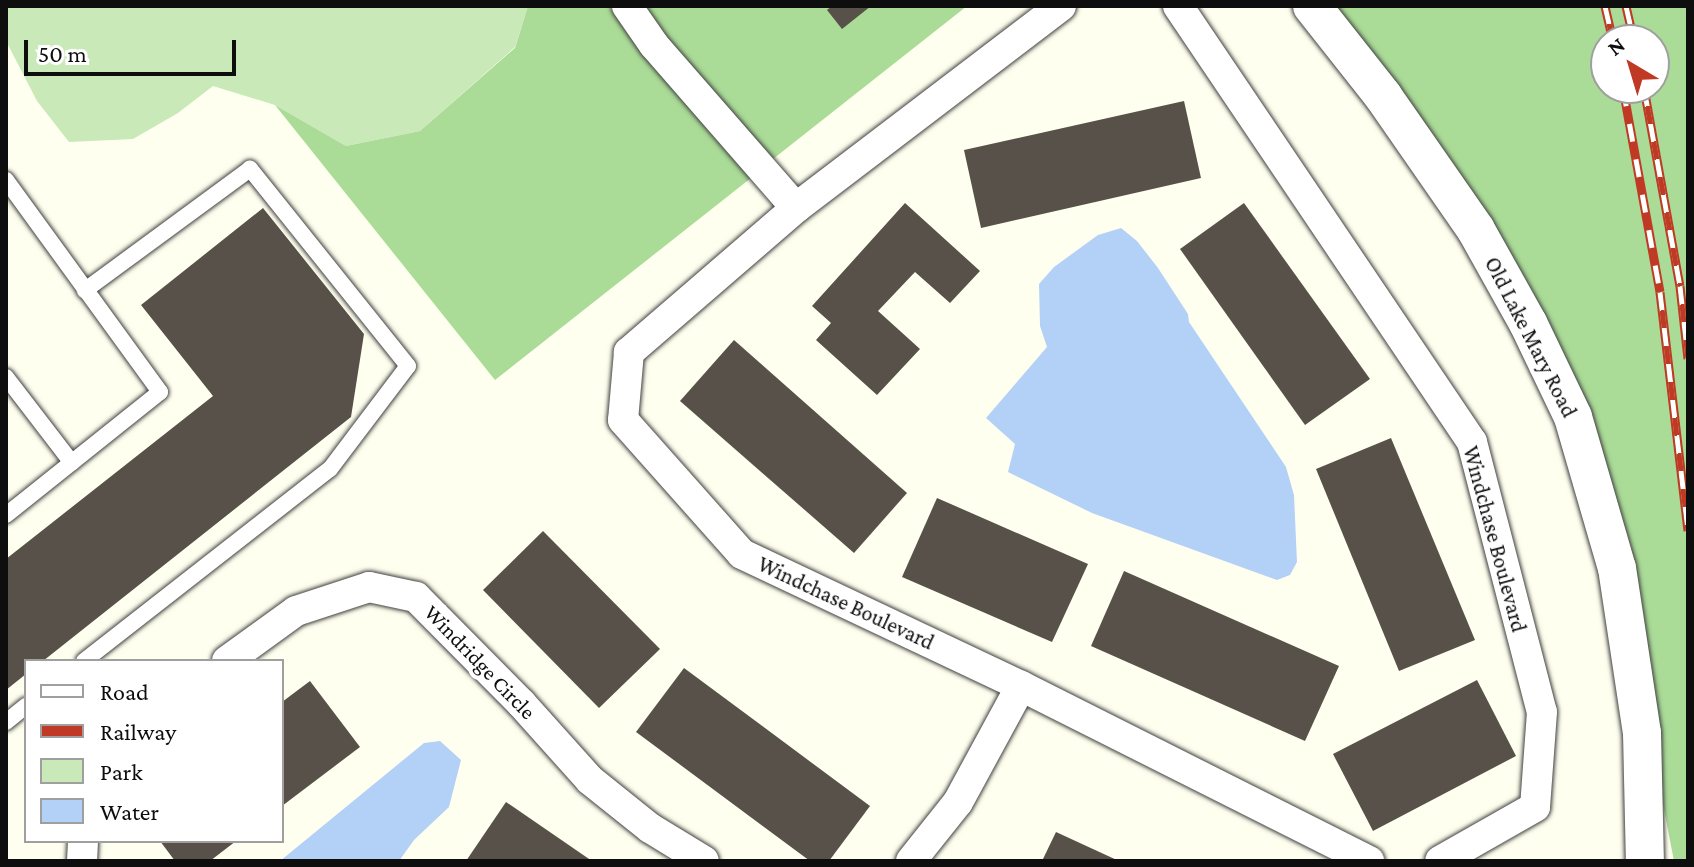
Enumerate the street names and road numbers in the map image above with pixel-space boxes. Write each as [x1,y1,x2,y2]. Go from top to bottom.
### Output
street label: Old Lake Mary Road [1479,252,1583,422]
street label: Windchase Boulevard [1457,443,1533,635]
street label: Windchase Boulevard [754,551,938,655]
street label: Windridge Circle [419,599,541,725]

